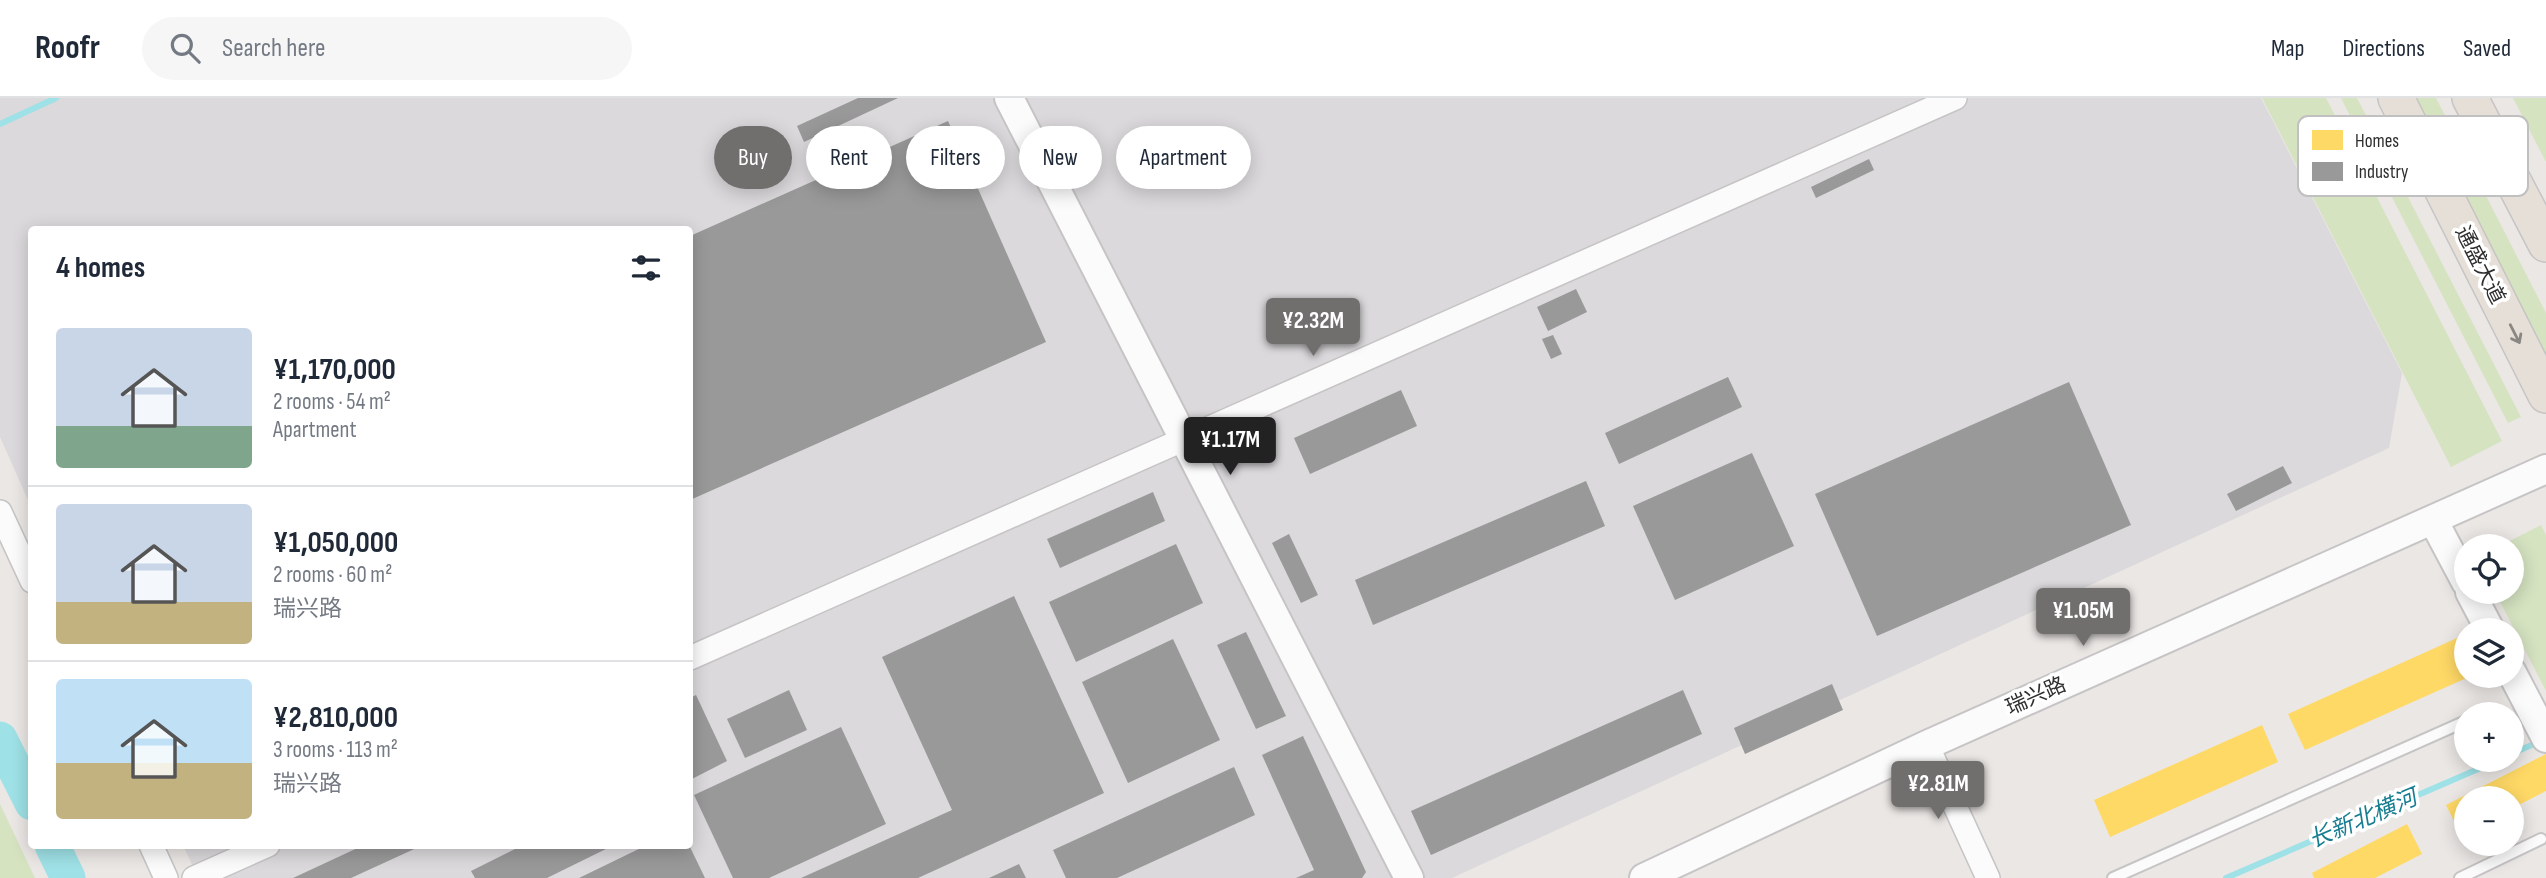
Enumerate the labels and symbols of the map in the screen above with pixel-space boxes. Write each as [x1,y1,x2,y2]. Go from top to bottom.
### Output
legend [2298,116,2528,196]
text: Homes [2355,130,2399,153]
text: Industry [2355,161,2409,184]
street label: 通盛大道 [2450,222,2510,308]
pin: ¥2.32M [1256,299,1370,358]
one-way arrow [2509,323,2523,344]
pin: ¥1.17M [1173,418,1287,477]
pin: ¥1.05M [2026,588,2140,648]
street label: 瑞兴路 [2002,672,2070,720]
pin: ¥2.81M [1881,762,1995,821]
water label: 长新北横河 [2305,782,2425,854]

